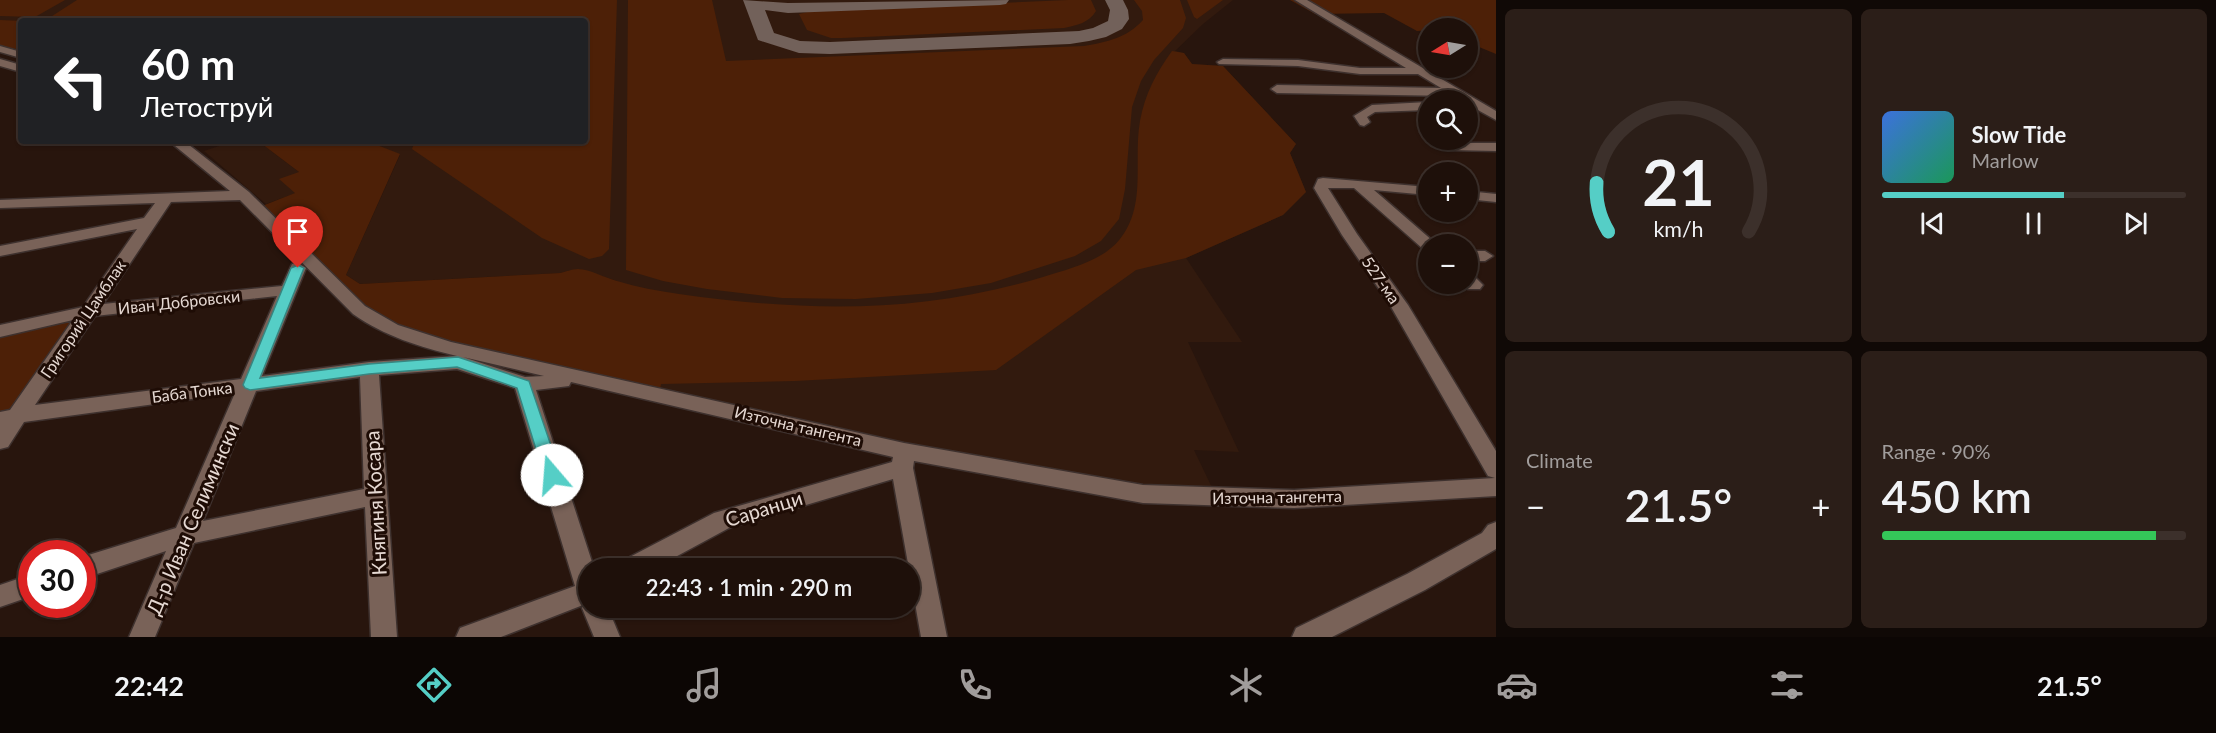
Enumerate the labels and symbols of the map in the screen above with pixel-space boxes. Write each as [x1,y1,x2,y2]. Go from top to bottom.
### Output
north arrow [1418,18,1478,78]
pin [272,206,323,268]
street label: 527-ма [1358,253,1404,307]
street label: Григорий Цамблак [36,256,129,381]
street label: Иван Добровски [117,286,241,317]
street label: Баба Тонка [151,377,233,406]
street label: Източна тангента [733,402,863,449]
street label: Д-р Иван Селимински [141,419,243,618]
street label: Княгиня Косара [359,430,391,576]
position arrow [520,443,584,507]
street label: Саранци [722,485,805,531]
street label: Източна тангента [1212,486,1342,507]
speed limit sign: 30 [18,540,96,618]

